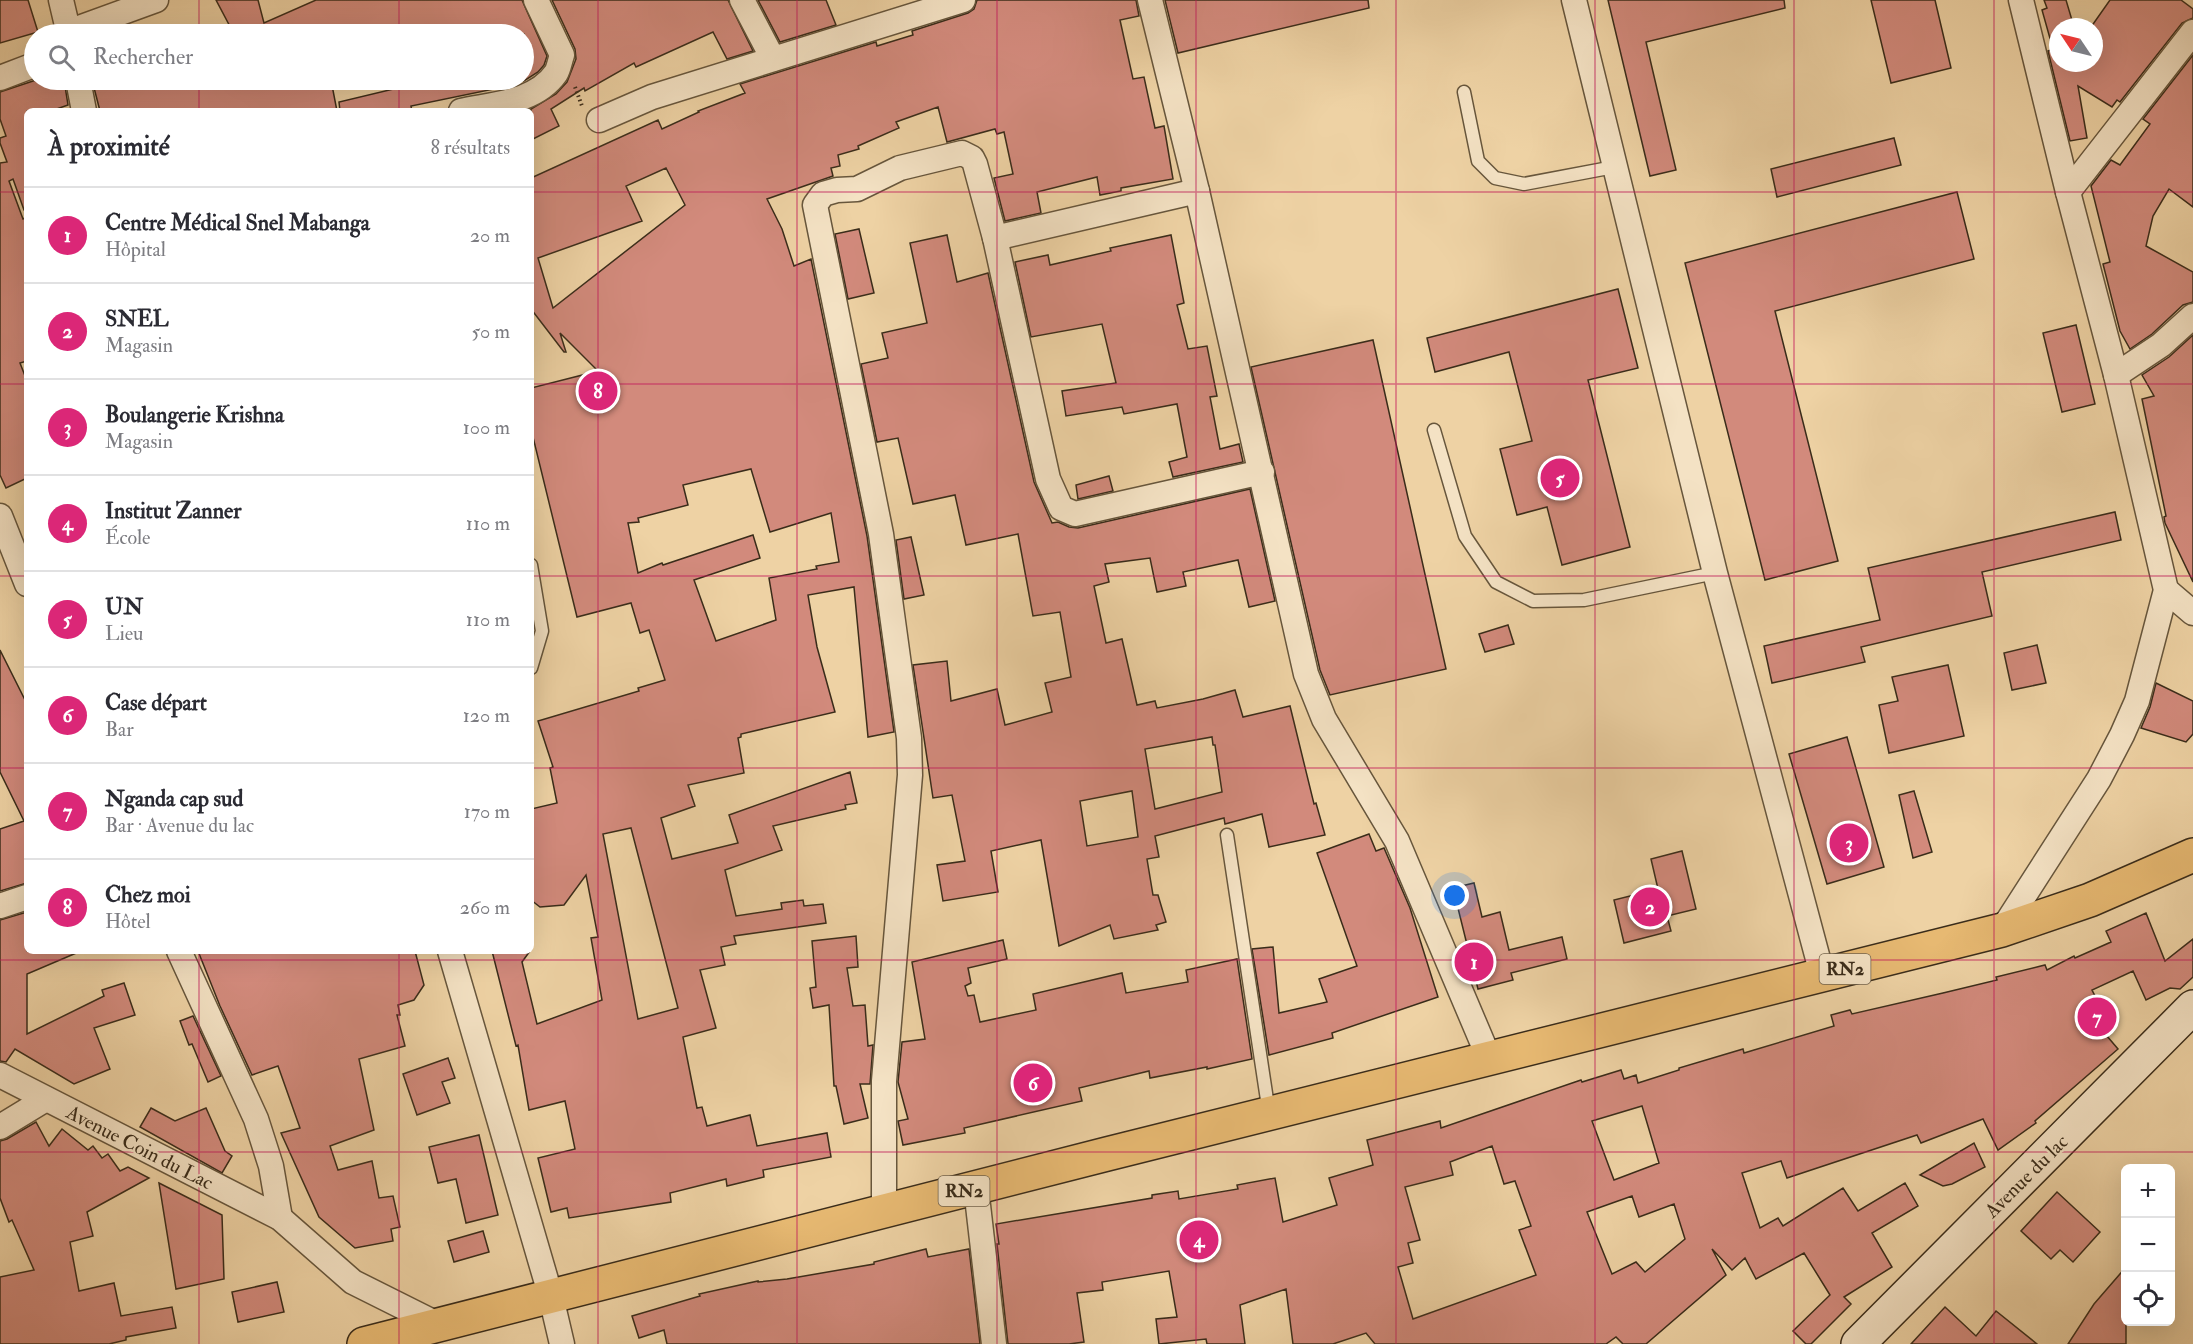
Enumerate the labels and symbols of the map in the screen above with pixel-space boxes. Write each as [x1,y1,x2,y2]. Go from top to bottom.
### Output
north arrow [2049,18,2103,72]
pin: 8 [578,368,618,414]
pin: 5 [1540,456,1580,500]
pin: 3 [1830,820,1868,866]
your location [1440,881,1469,910]
pin: 2 [1630,884,1670,930]
pin: 1 [1454,940,1494,984]
road number: RN2 [1820,954,1870,984]
pin: 7 [2078,994,2116,1040]
pin: 6 [1014,1060,1052,1106]
street label: Avenue Coin du Lac [61,1099,217,1195]
street label: Avenue du lac [1979,1129,2073,1224]
road number: RN2 [938,1176,990,1206]
pin: 4 [1180,1218,1218,1262]

